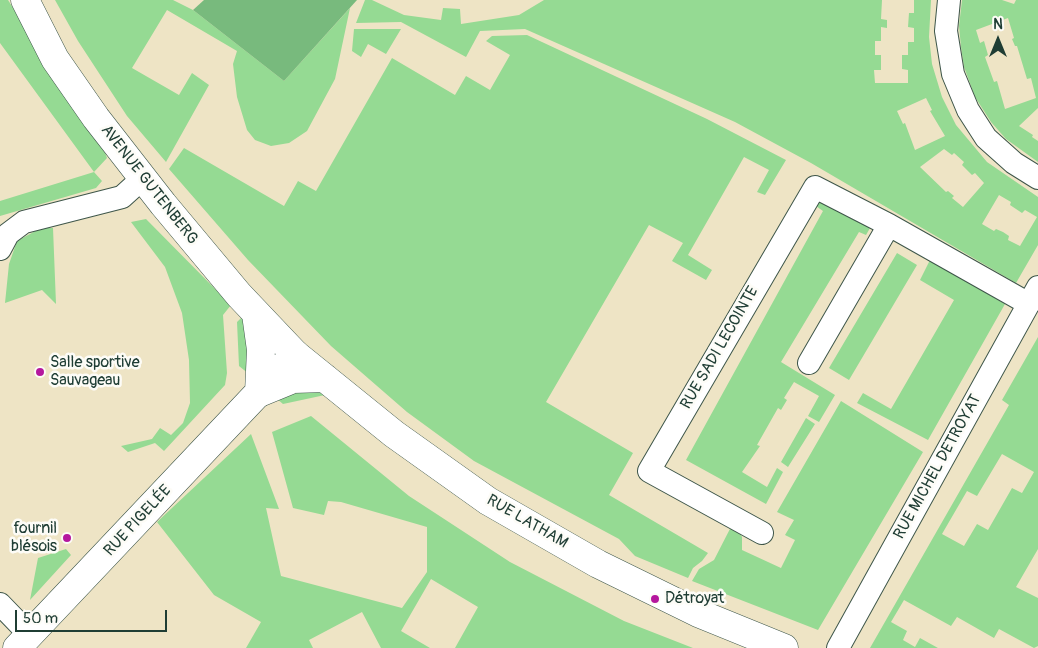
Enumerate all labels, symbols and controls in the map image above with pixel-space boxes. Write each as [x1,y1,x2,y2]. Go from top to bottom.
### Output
north arrow [973,15,1023,65]
text: N [993,16,1003,33]
street label: AVENUE GUTENBERG [96,121,202,249]
street label: RUE SADI LECOINTE [677,283,763,413]
place label: Salle sportive Sauvageau [50,353,140,391]
marker: Salle sportive Sauvageau [34,366,46,378]
street label: RUE MICHEL DETROYAT [890,391,986,543]
street label: RUE PIGELÉE [100,481,176,561]
street label: RUE LATHAM [483,491,571,553]
place label: fournil blésois [11,519,57,557]
marker: fournil blésois [61,532,73,544]
place label: Détroyat [665,589,724,609]
marker: Détroyat [649,593,661,605]
scale bar [18,600,170,632]
text: 50 m [23,609,58,628]

